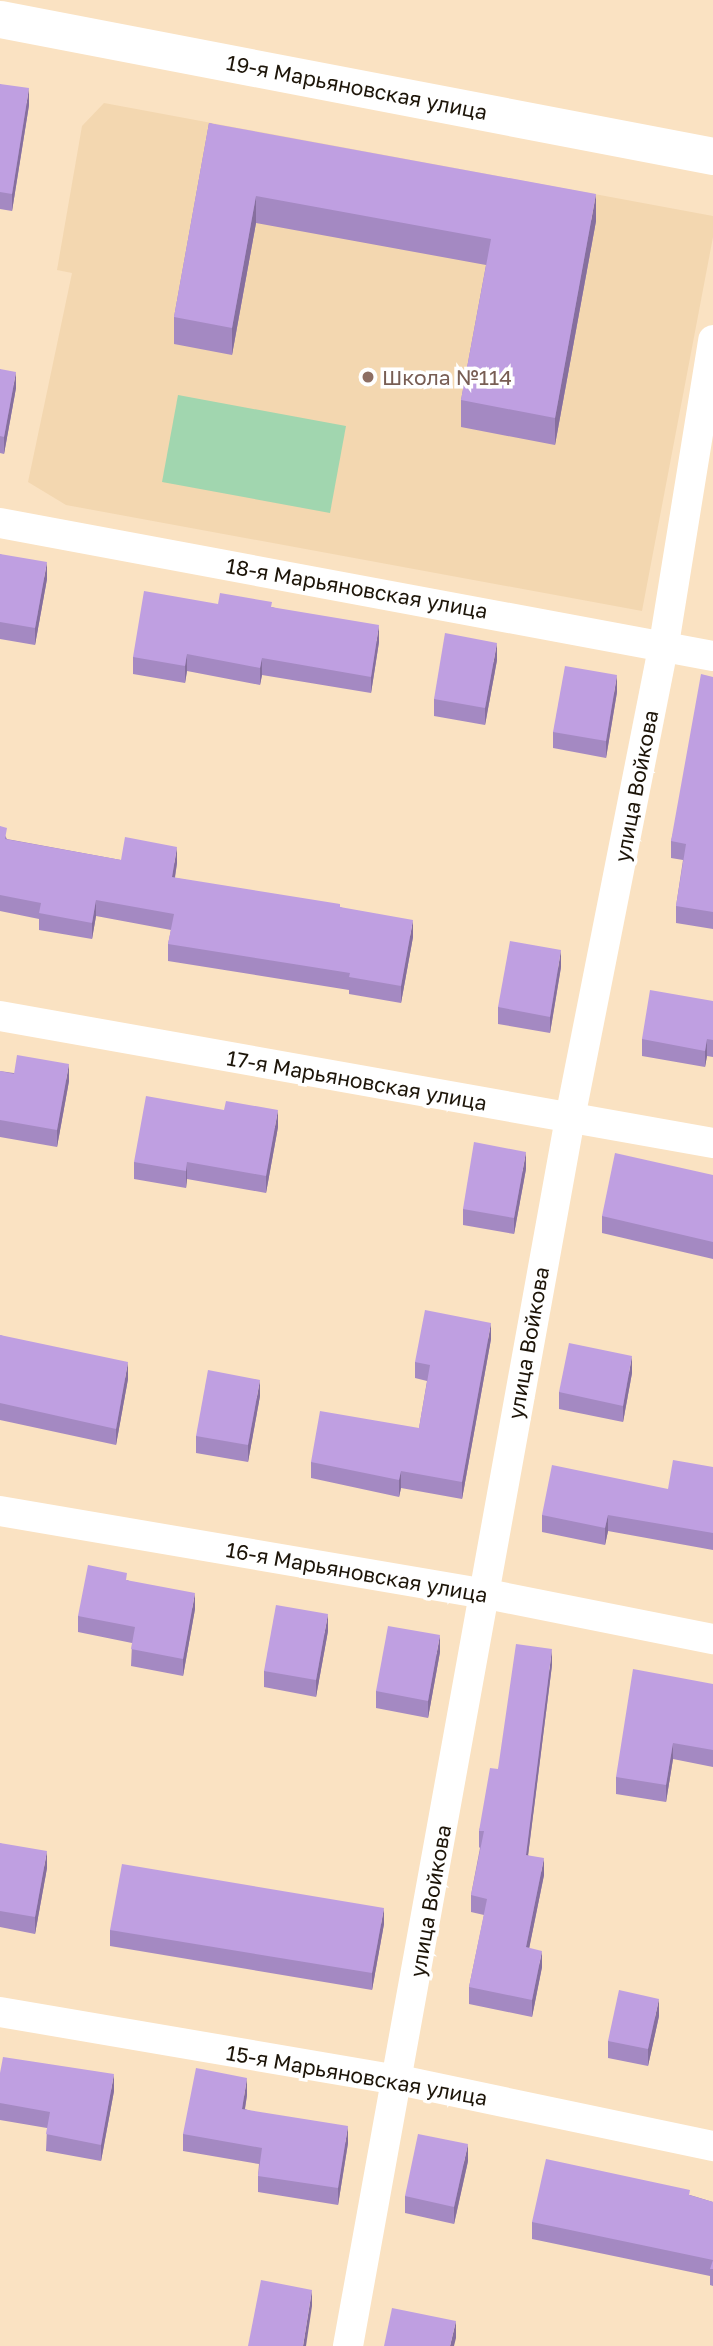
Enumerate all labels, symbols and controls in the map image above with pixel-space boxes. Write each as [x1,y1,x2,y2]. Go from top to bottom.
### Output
street label: 19-я Марьяновская улица [224,49,490,125]
place label: Школа №114 [382,364,512,390]
marker: Школа №114 [360,369,376,385]
street label: 18-я Марьяновская улица [224,553,490,623]
street label: улица Войкова [609,708,663,864]
street label: 17-я Марьяновская улица [225,1045,489,1115]
street label: улица Войкова [502,1265,554,1421]
street label: 16-я Марьяновская улица [224,1537,490,1607]
street label: улица Войкова [404,1823,456,1979]
street label: 15-я Марьяновская улица [225,2040,489,2110]

